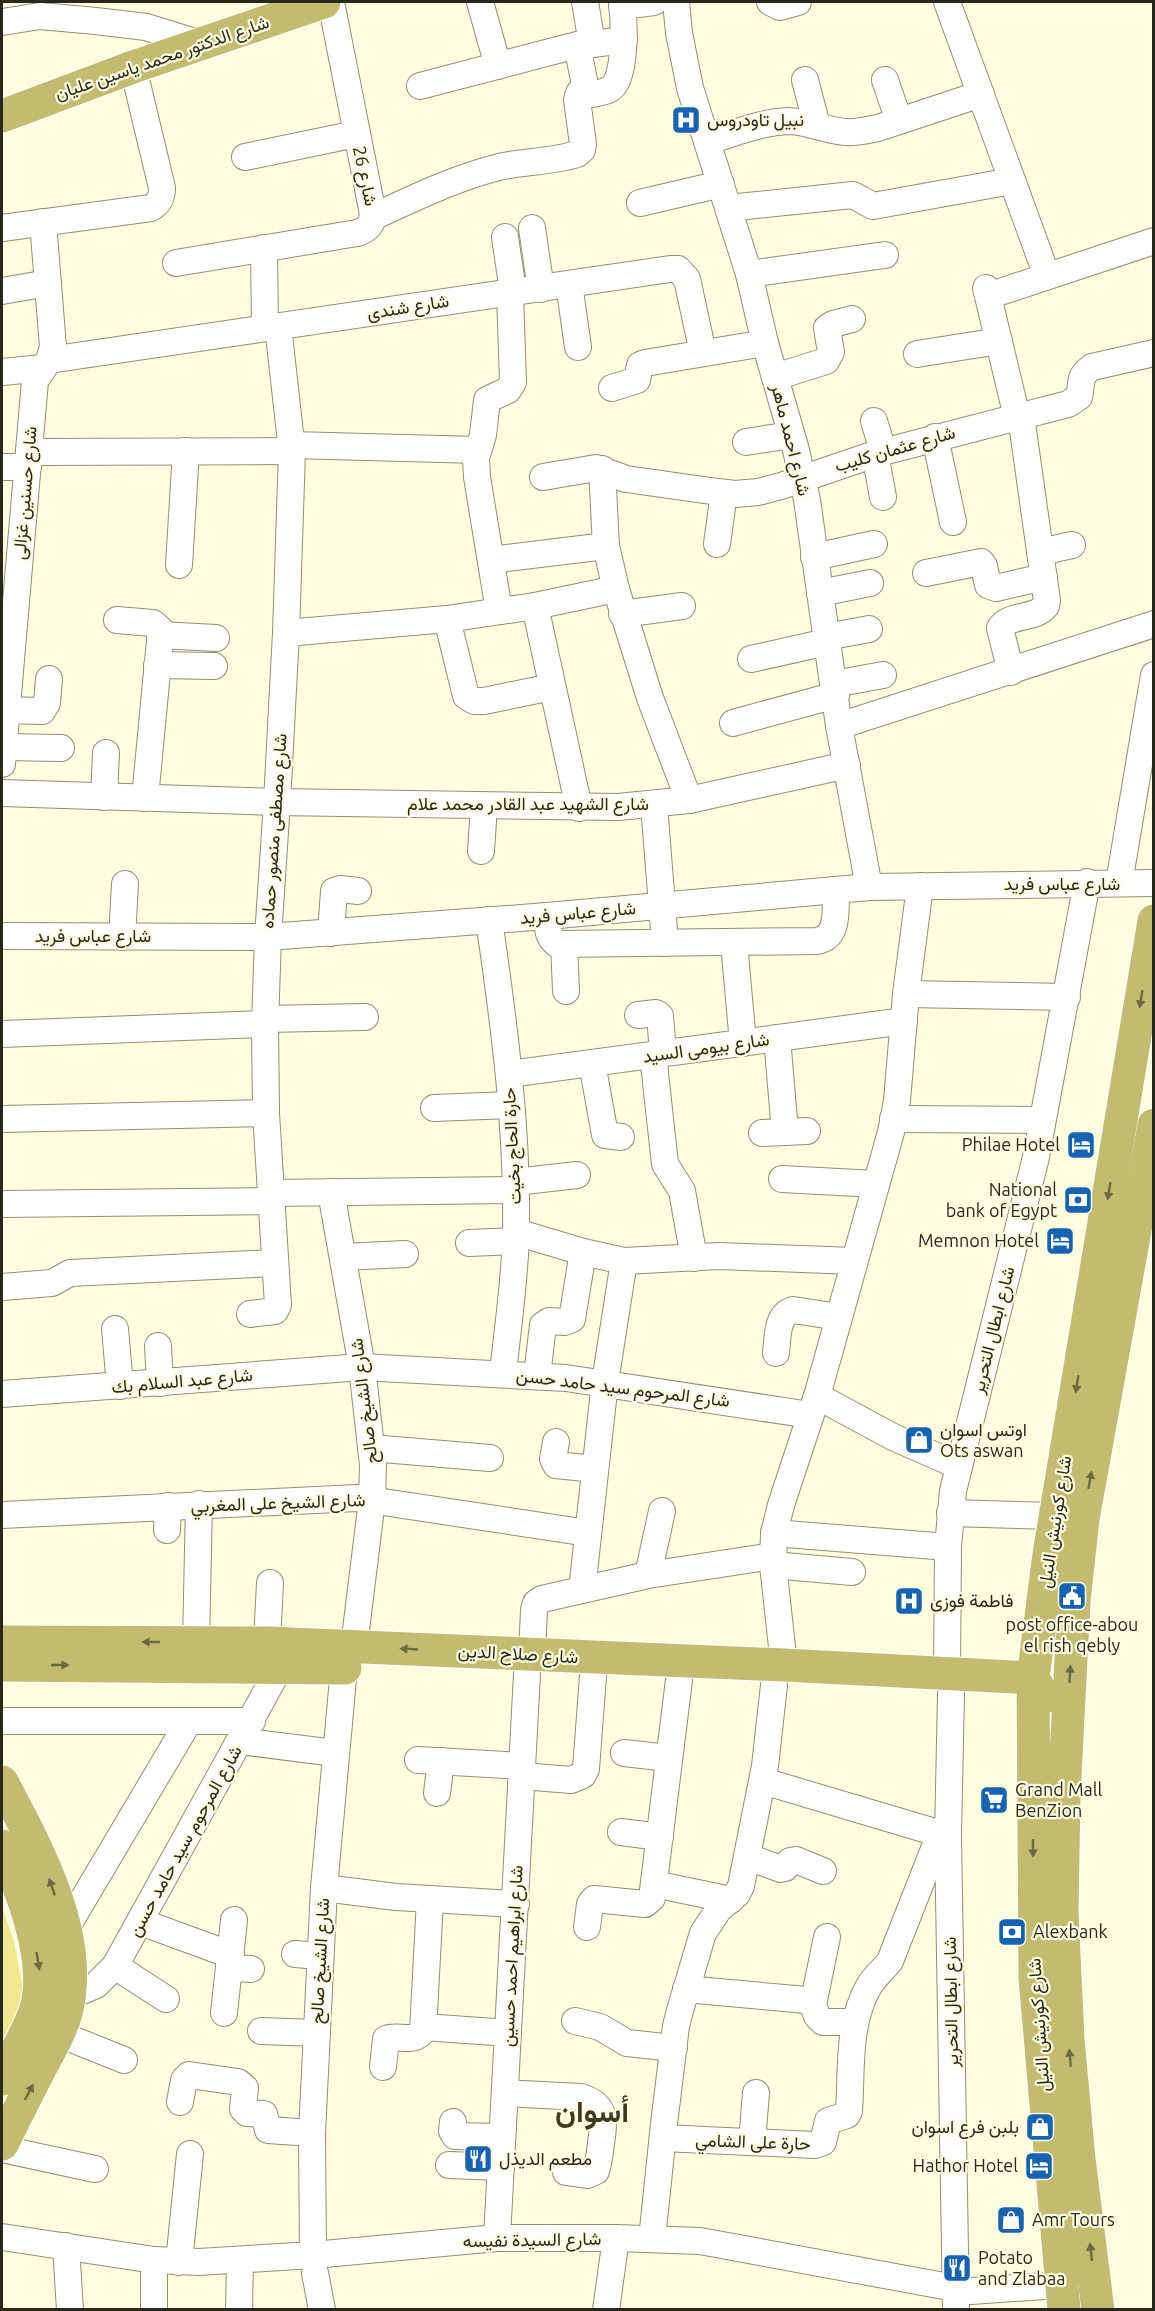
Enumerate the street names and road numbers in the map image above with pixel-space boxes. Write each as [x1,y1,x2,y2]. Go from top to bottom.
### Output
street label: شارع الدكتور محمد ياسين عليان [52,11,272,106]
street label: شارع 26 [347,144,382,208]
street label: شارع شندى [365,290,451,325]
street label: شارع احمد ماهر [765,381,816,498]
street label: شارع عثمان كليب [832,421,958,478]
street label: شارع حسنين غزالى [8,425,43,561]
street label: شارع مصطفى منصور حماده [256,733,293,930]
street label: شارع الشهيد عبد القادر محمد علام [407,793,649,816]
street label: شارع عباس فريد [1004,873,1120,896]
street label: شارع عباس فريد [519,897,637,930]
street label: شارع عباس فريد [35,925,151,948]
street label: شارع بيومى السيد [641,1028,771,1069]
street label: حارة الحاج بخيت [498,1087,527,1205]
street label: شارع ابطال التحرير [966,1264,1020,1397]
street label: شارع الشيخ صالح [345,1337,384,1465]
street label: شارع عبد السلام بك [111,1364,254,1399]
street label: شارع المرحوم سيد حامد حسن [515,1364,731,1413]
street label: شارع كورنيش النيل [1034,1454,1077,1590]
street label: شارع الشيخ على المغربي [190,1489,366,1521]
street label: شارع صلاح الدين [457,1640,579,1669]
street label: شارع المرحوم سيد حامد حسن [123,1742,248,1941]
street label: شارع ابراهيم احمد حسين [496,1865,529,2047]
street label: شارع الشيخ صالح [306,1897,335,2025]
street label: شارع ابطال التحرير [939,1937,964,2068]
street label: شارع كورنيش النيل [1023,1957,1056,2093]
street label: حارة على الشامي [695,2129,811,2159]
street label: شارع السيدة نفيسه [462,2228,602,2253]

